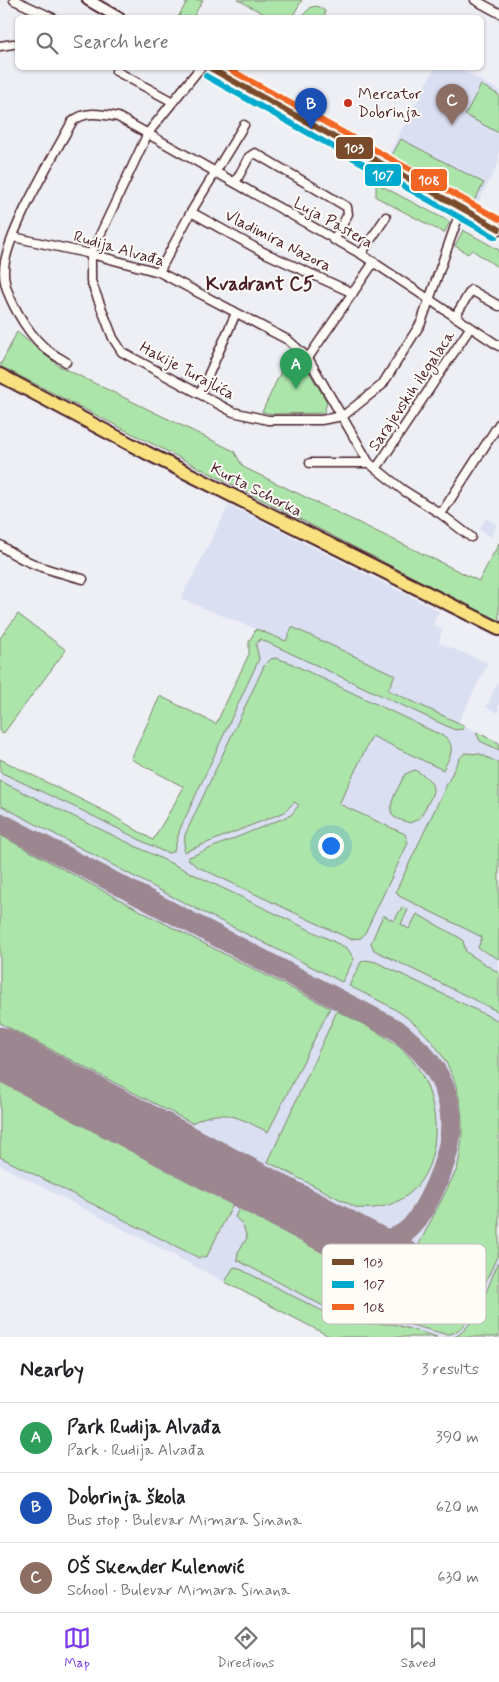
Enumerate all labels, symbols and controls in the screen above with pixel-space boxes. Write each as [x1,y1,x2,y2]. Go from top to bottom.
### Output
search box [15,15,484,70]
icon: search [33,29,61,57]
text: Search here [73,30,169,55]
place label: Mercator Dobrinja [358,84,422,123]
pin: C [436,84,468,125]
pin: B [295,88,327,129]
marker: Mercator Dobrinja [342,97,354,109]
line badge: 103 [335,136,374,160]
text: 103 [344,140,364,158]
line badge: 107 [364,163,402,187]
text: 107 [372,167,394,185]
line badge: 108 [410,168,448,192]
text: 108 [418,172,440,190]
street label: Luja Pastera [290,193,377,254]
street label: Vladimira Nazora [221,205,335,277]
street label: Rudija Alvađa [71,226,167,272]
district label: Kvadrant C5 [206,272,315,297]
street label: Sarajevskih ilegalaca [364,326,461,456]
street label: Hakije Turajlića [136,337,238,405]
pin: A [280,348,312,389]
street label: Kurta Schorka [207,458,305,522]
your location [318,833,344,859]
legend [322,1244,486,1324]
text: 103 [363,1254,383,1272]
text: 107 [363,1276,385,1294]
text: 108 [363,1299,385,1317]
text: Nearby [20,1356,84,1384]
text: 3 results [421,1359,479,1380]
text: Park Rudija Alvađa [67,1415,221,1440]
text: A [31,1427,41,1448]
text: 390 m [436,1427,479,1448]
text: Park · Rudija Alvađa [67,1440,205,1461]
text: Dobrinja škola [67,1485,186,1510]
text: B [31,1497,41,1518]
text: 620 m [436,1497,479,1518]
text: Bus stop · Bulevar Mimara Sinana [67,1510,302,1531]
text: OŠ Skender Kulenović [67,1555,244,1580]
text: C [30,1567,42,1588]
text: 630 m [437,1567,479,1588]
text: School · Bulevar Mimara Sinana [67,1580,290,1601]
tab: Map [63,1624,91,1672]
tab: Directions [217,1624,275,1672]
tab: Saved [401,1624,436,1672]

